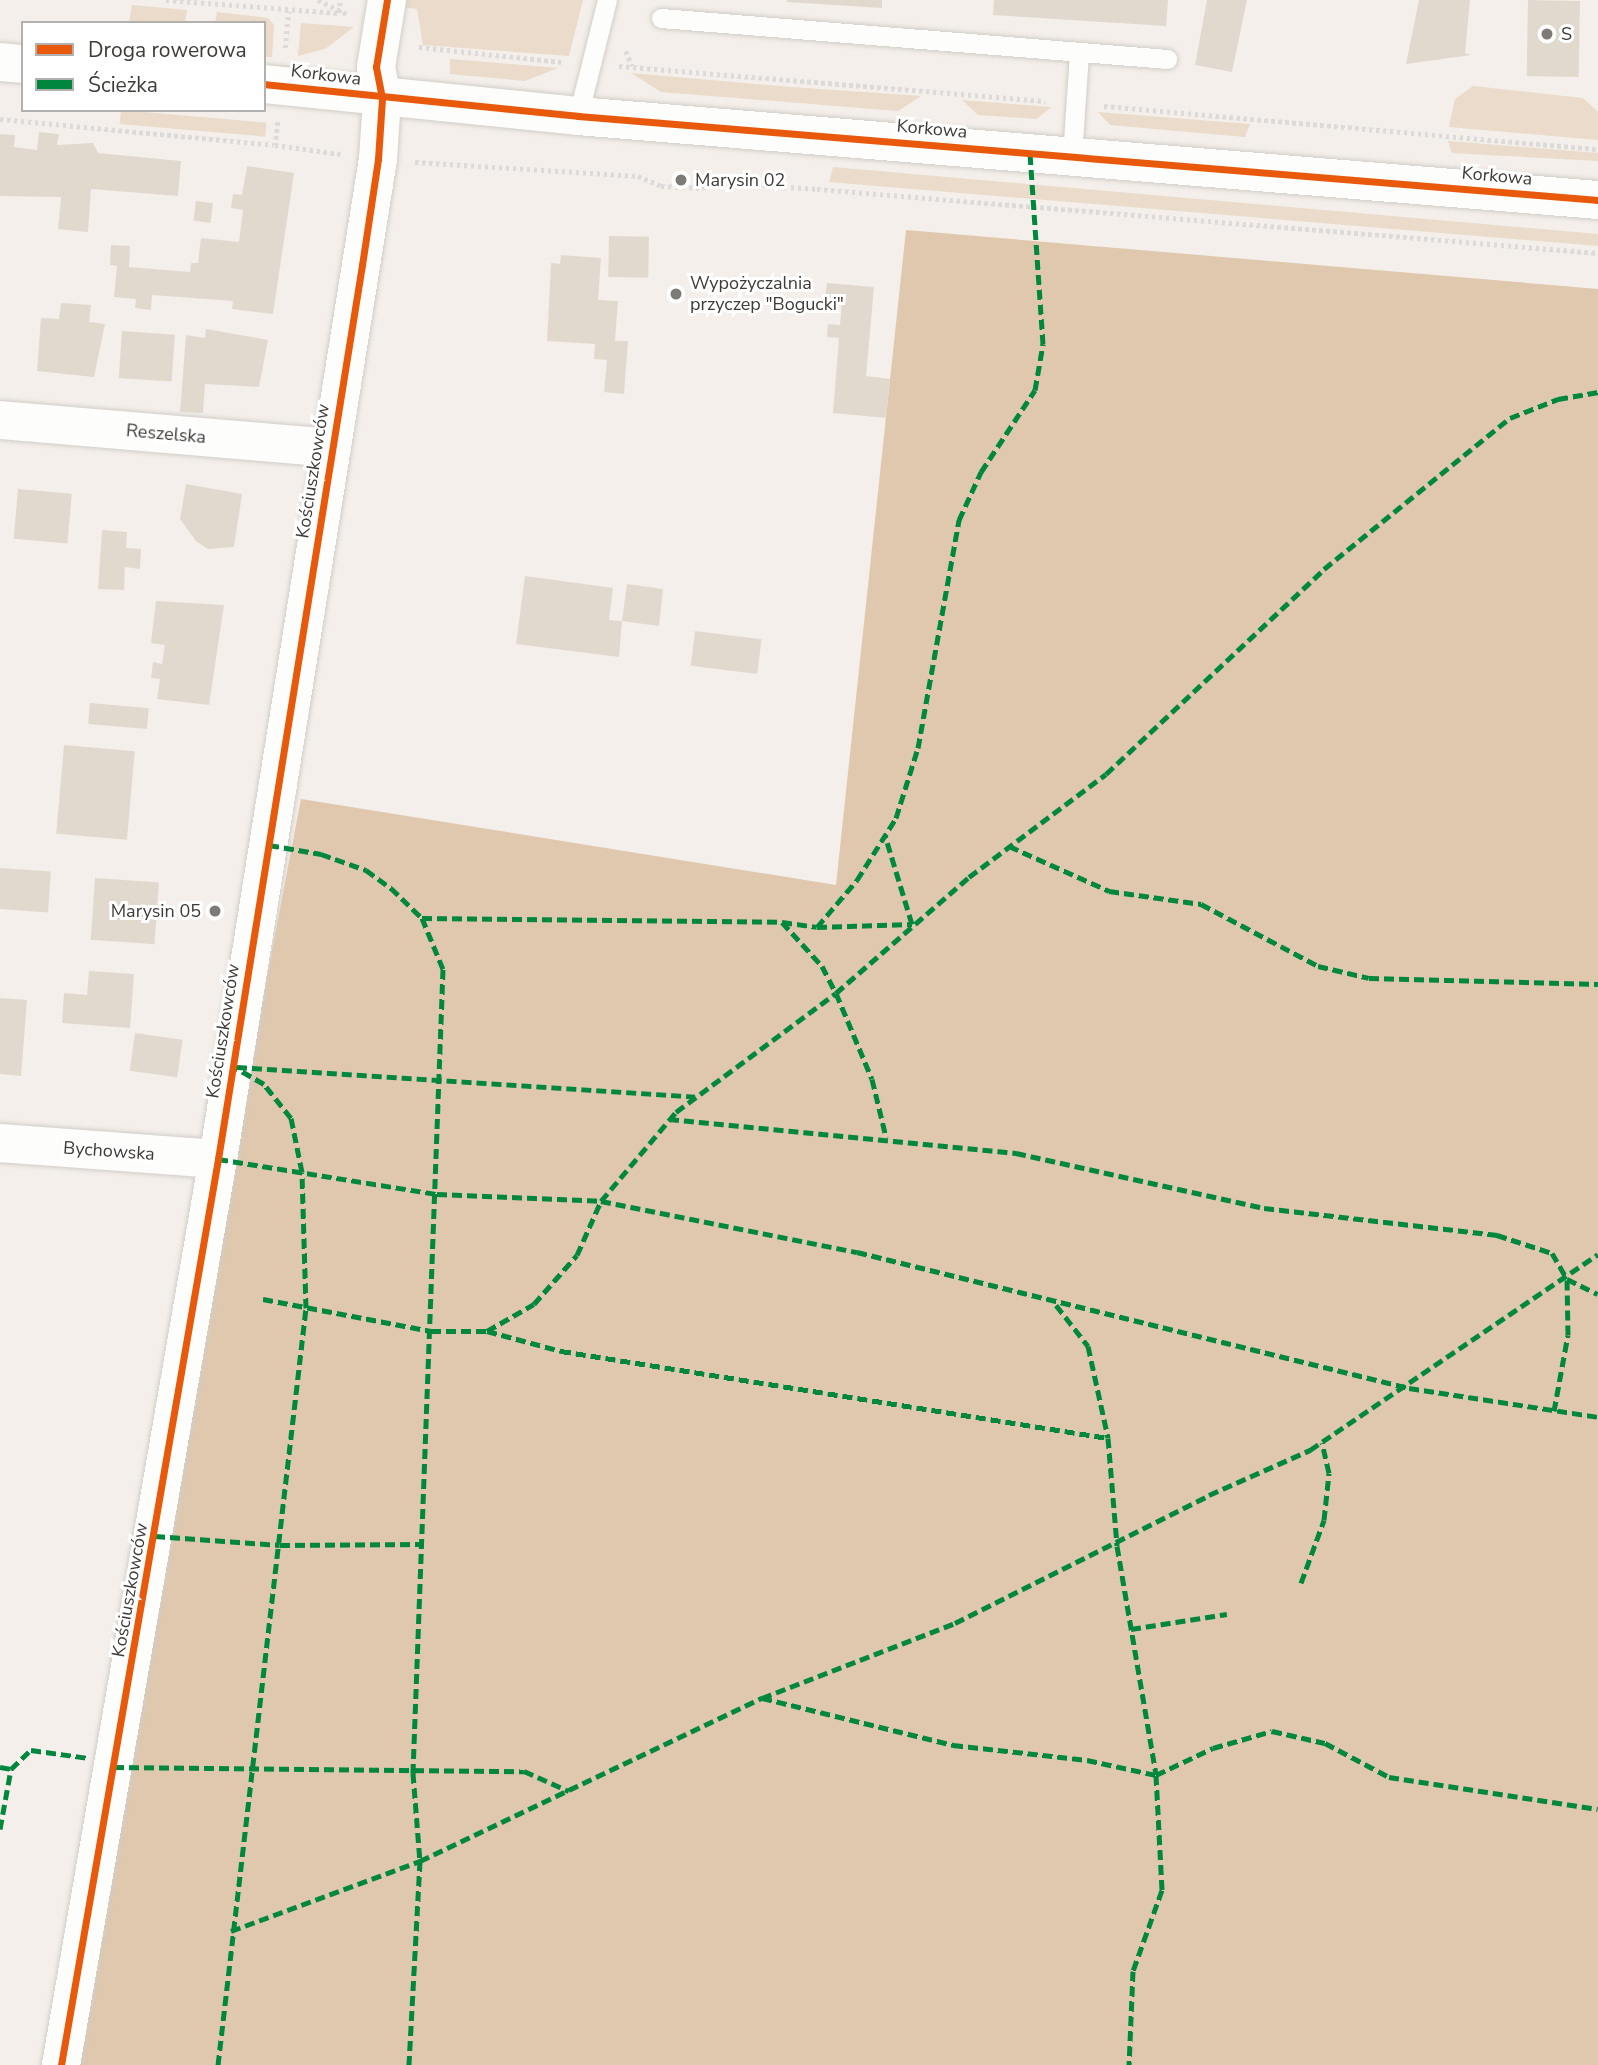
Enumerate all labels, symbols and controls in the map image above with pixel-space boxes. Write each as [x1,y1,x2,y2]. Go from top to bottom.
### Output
legend [21,21,266,112]
place label: S [1561,23,1572,45]
marker: S [1539,26,1555,42]
text: Droga rowerowa [88,36,247,64]
street label: Korkowa [290,60,362,90]
text: Ścieżka [88,71,158,99]
street label: Korkowa [896,115,968,143]
street label: Korkowa [1461,162,1533,190]
place label: Marysin 02 [695,169,785,191]
marker: Marysin 02 [673,172,689,188]
place label: Wypożyczalnia przyczep "Bogucki" [690,273,844,316]
marker: Wypożyczalnia przyczep "Bogucki" [668,286,684,302]
street label: Kościuszkowców [292,402,334,540]
street label: Reszelska [125,420,207,448]
place label: Marysin 05 [111,900,201,922]
marker: Marysin 05 [207,903,223,919]
street label: Kościuszkowców [202,962,244,1100]
street label: Bychowska [62,1137,156,1165]
street label: Kościuszkowców [108,1521,152,1659]

